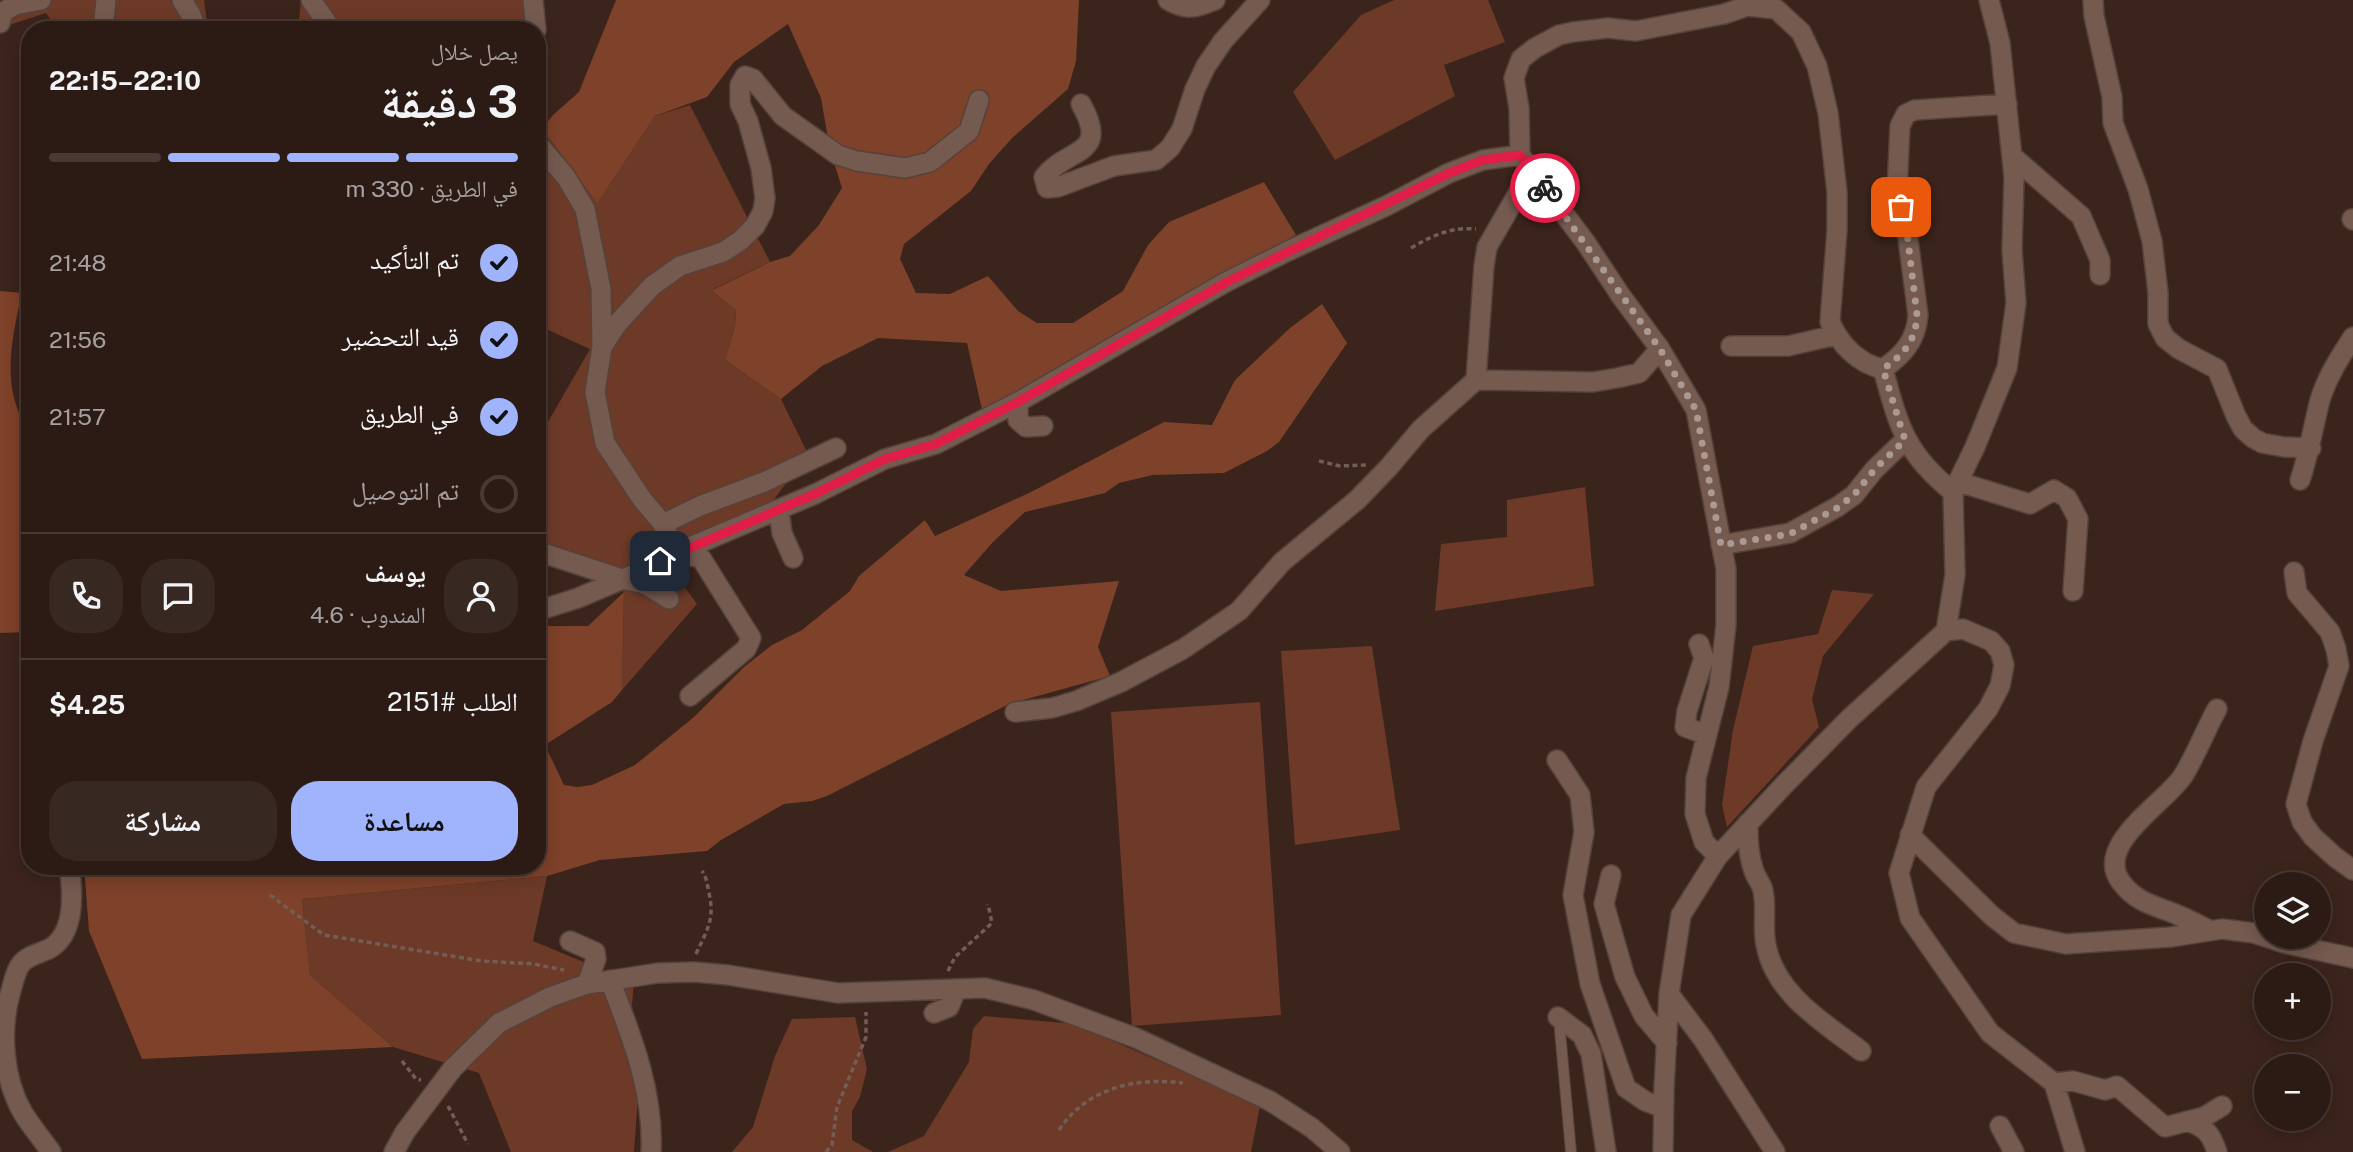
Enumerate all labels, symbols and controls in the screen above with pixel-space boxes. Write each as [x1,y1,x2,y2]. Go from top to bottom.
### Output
text: يصل خلال [431,38,518,65]
text: 22:10–22:15 [49,65,201,96]
text: 3 دقيقة [380,74,518,128]
courier [1510,153,1580,223]
icon: bike [1526,169,1564,207]
text: في الطريق · 330 m [346,175,518,202]
pin [1871,177,1931,237]
icon: bag [1882,188,1920,226]
text: تم التأكيد [370,244,459,275]
icon: check [480,244,518,282]
text: 21:48 [49,249,106,276]
text: قيد التحضير [342,321,459,352]
icon: check [480,321,518,359]
text: 21:56 [49,326,106,353]
text: في الطريق [360,398,459,429]
icon: check [480,398,518,436]
text: 21:57 [49,403,106,430]
text: تم التوصيل [352,475,459,506]
pin [630,531,690,591]
icon: home [641,542,679,580]
text: يوسف [365,557,426,588]
button: phone [49,559,123,633]
button: chat [141,559,215,633]
button: person [444,559,518,633]
text: المندوب · 4.6 [310,601,426,628]
text: الطلب #2151 [387,686,518,717]
text: $4.25 [49,689,125,720]
button: مشاركة [49,781,277,861]
button: مساعدة [291,781,518,861]
map controls [2254,872,2331,1131]
button: layers [2254,872,2331,949]
button: + [2254,963,2331,1040]
button: − [2254,1054,2331,1131]

